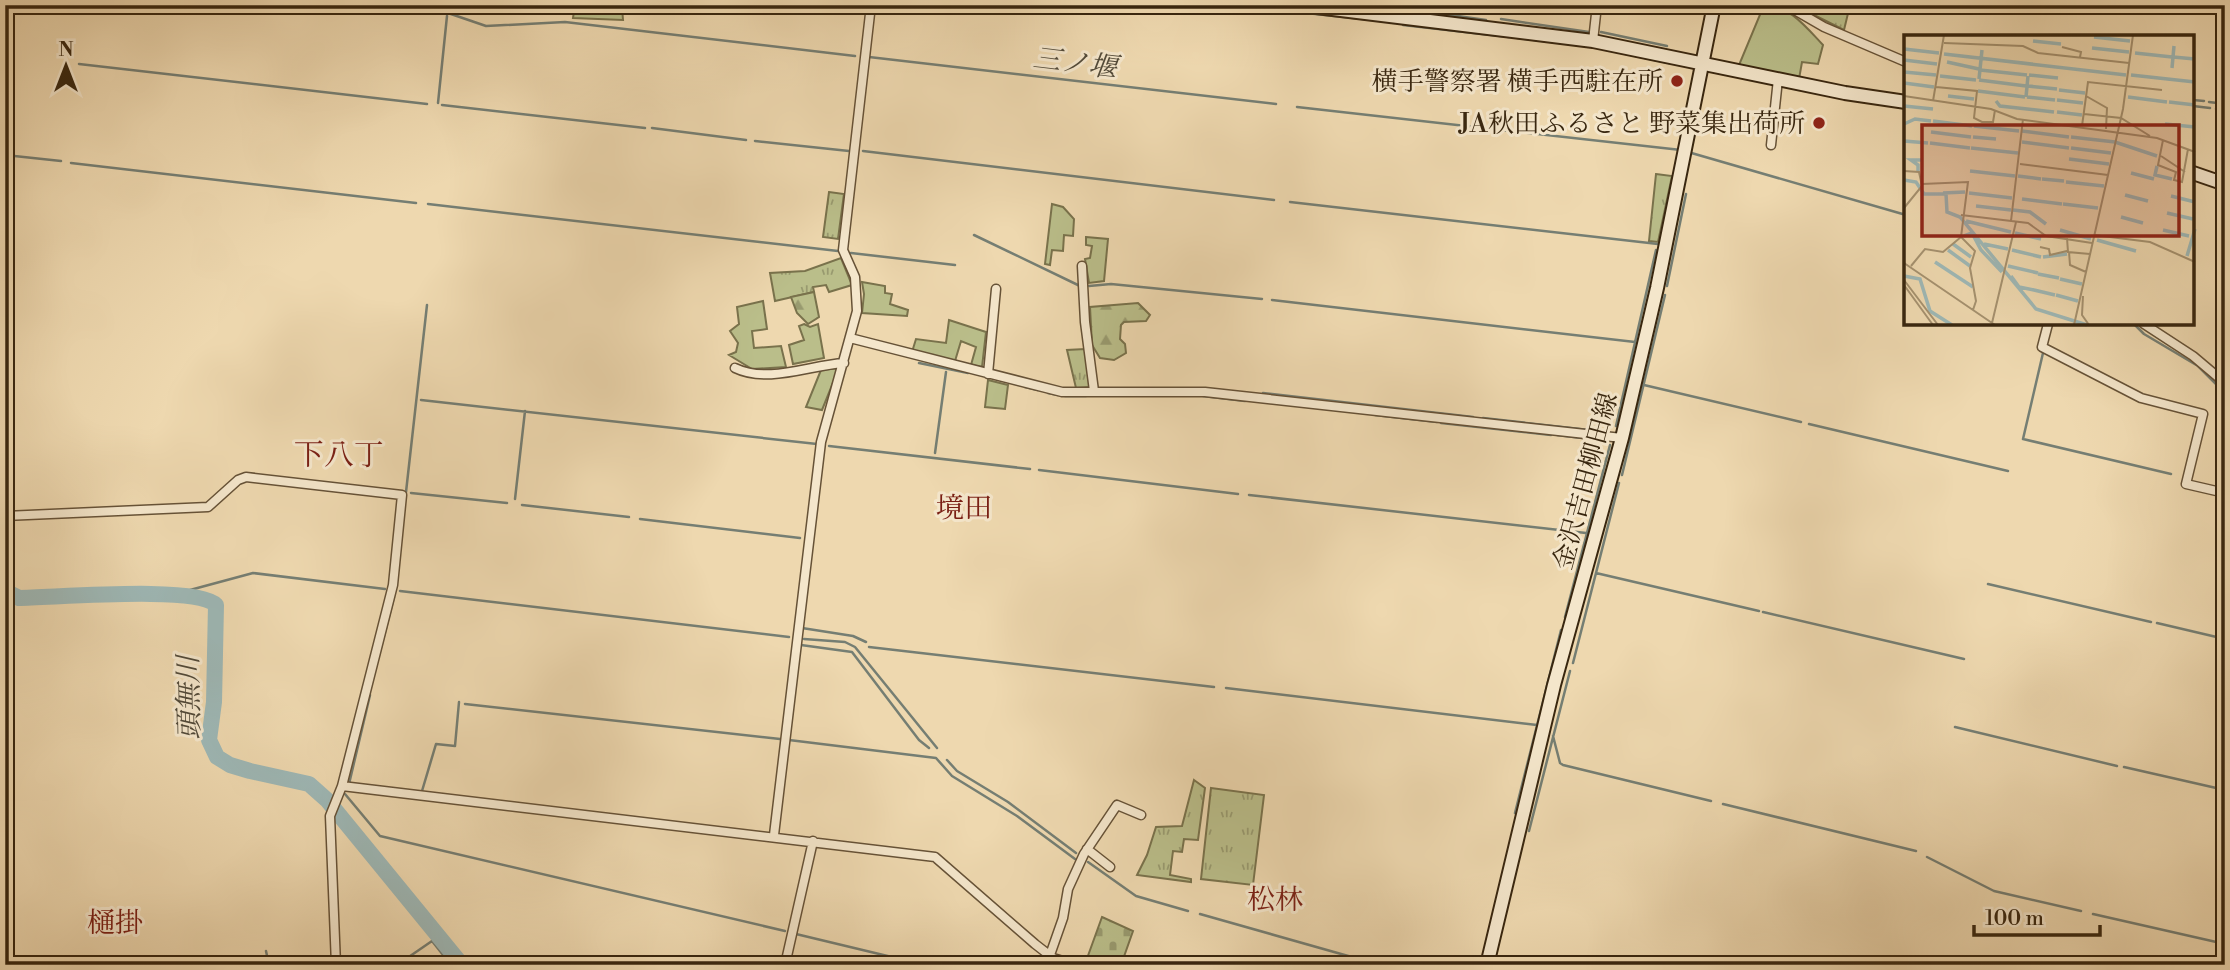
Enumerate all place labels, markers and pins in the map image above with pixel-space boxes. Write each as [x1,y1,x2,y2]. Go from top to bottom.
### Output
place label: 横手警察署 横手西駐在所 [1372,66,1663,98]
marker: 横手警察署 横手西駐在所 [1669,73,1685,89]
place label: JA秋田ふるさと 野菜集出荷所 [1458,108,1805,140]
marker: JA秋田ふるさと 野菜集出荷所 [1811,115,1827,131]

